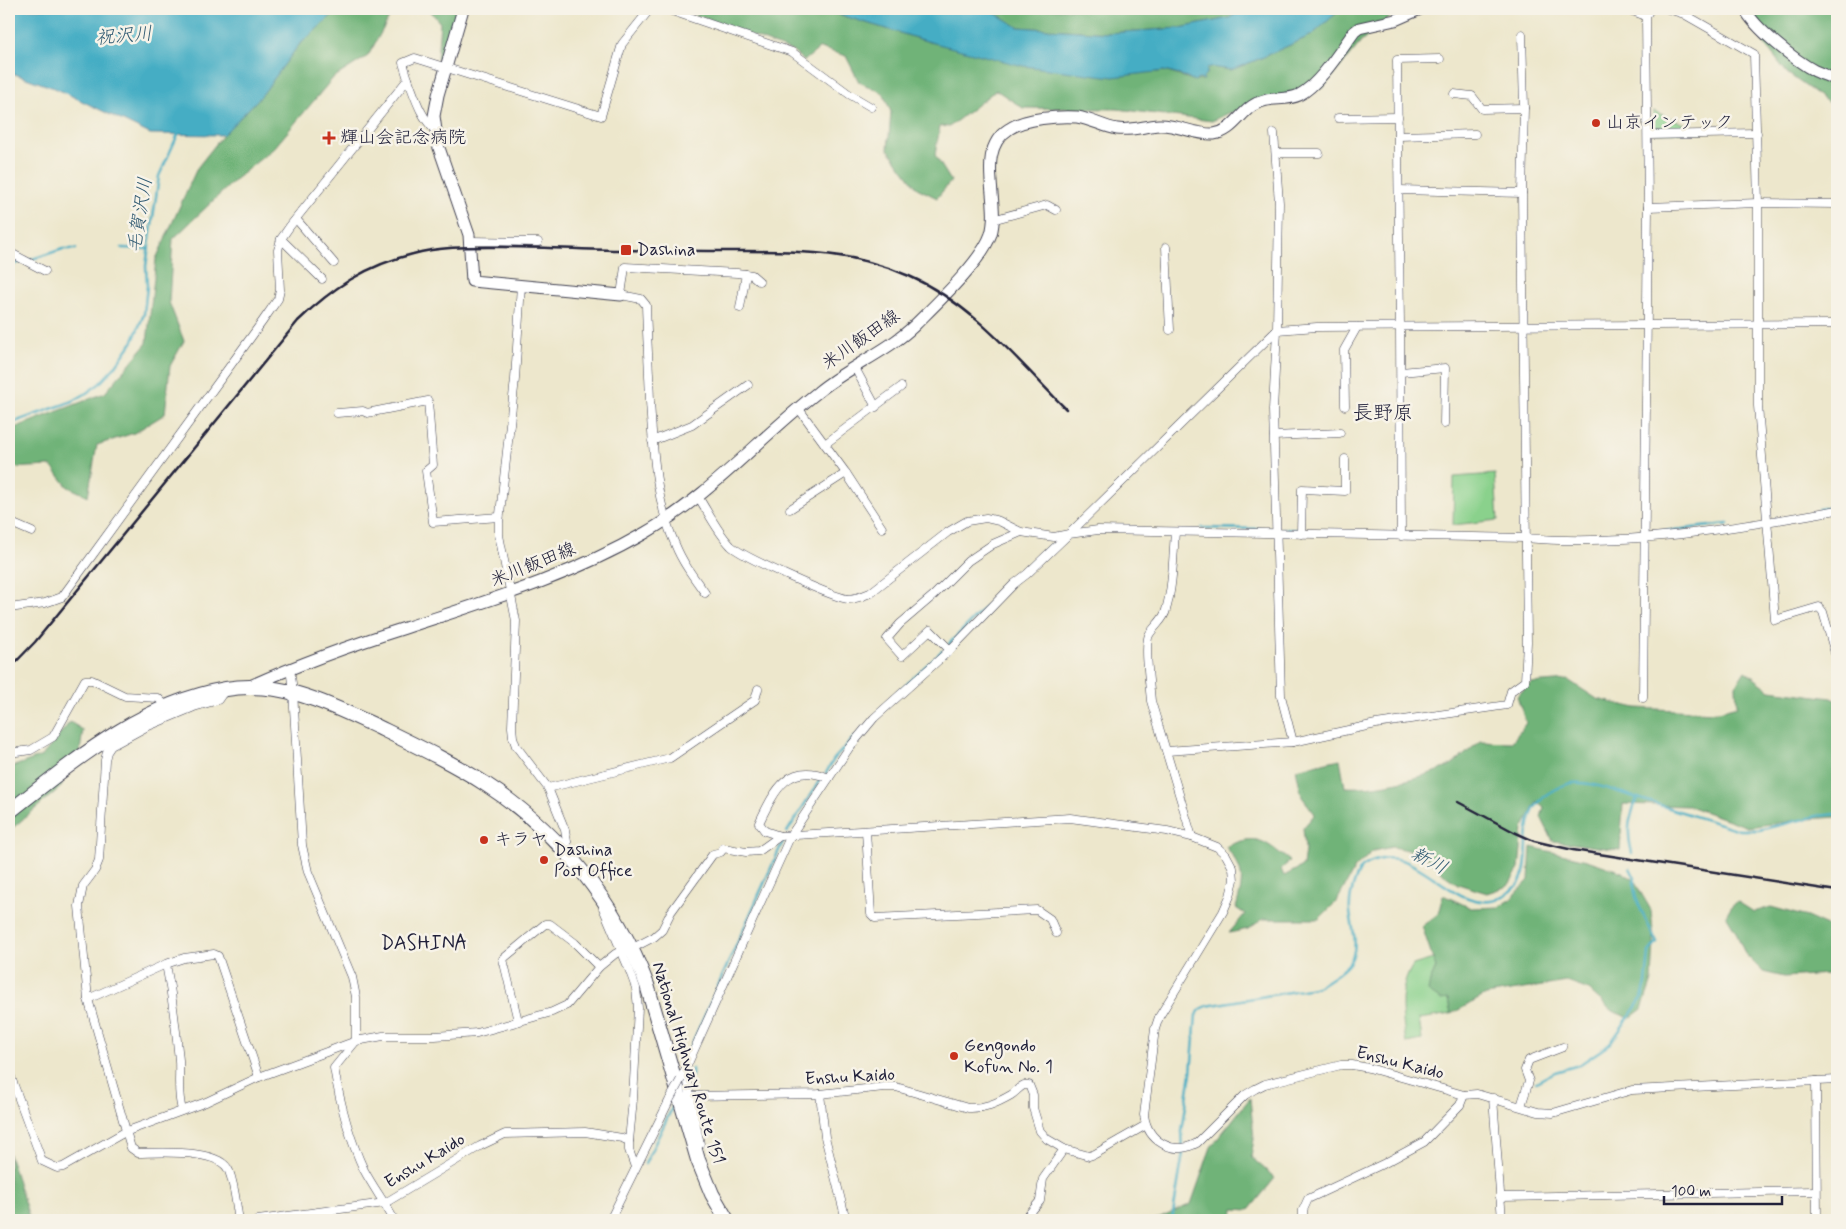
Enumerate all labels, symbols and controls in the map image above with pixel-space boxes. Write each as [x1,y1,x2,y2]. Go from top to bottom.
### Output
water label: 祝沢川 [95,21,153,51]
place label: 山京インテック [1606,111,1733,135]
marker: 山京インテック [1590,117,1602,129]
place label: 輝山会記念病院 [340,126,466,150]
marker: 輝山会記念病院 [322,131,336,145]
water label: 毛賀沢川 [122,176,158,254]
place label: Dashina [637,238,696,262]
marker: Dashina [619,243,633,257]
street label: 米川飯田線 [817,304,905,376]
district label: 長野原 [1353,400,1413,427]
street label: 米川飯田線 [487,537,579,593]
place label: キラヤ [494,828,548,852]
marker: キラヤ [478,834,490,846]
place label: Dashina Post Office [554,838,633,883]
water label: 新川 [1406,841,1452,881]
marker: Dashina Post Office [538,854,550,866]
district label: DASHINA [381,930,467,957]
street label: National Highway Route 151 [646,959,730,1167]
place label: Gengondo Kofun No. 1 [964,1034,1053,1079]
street label: Enshu Kaido [1353,1040,1447,1086]
marker: Gengondo Kofun No. 1 [948,1050,960,1062]
street label: Enshu Kaido [804,1063,896,1091]
street label: Enshu Kaido [380,1128,470,1194]
scale bar [1664,1174,1781,1206]
text: 100 m [1671,1182,1711,1202]

